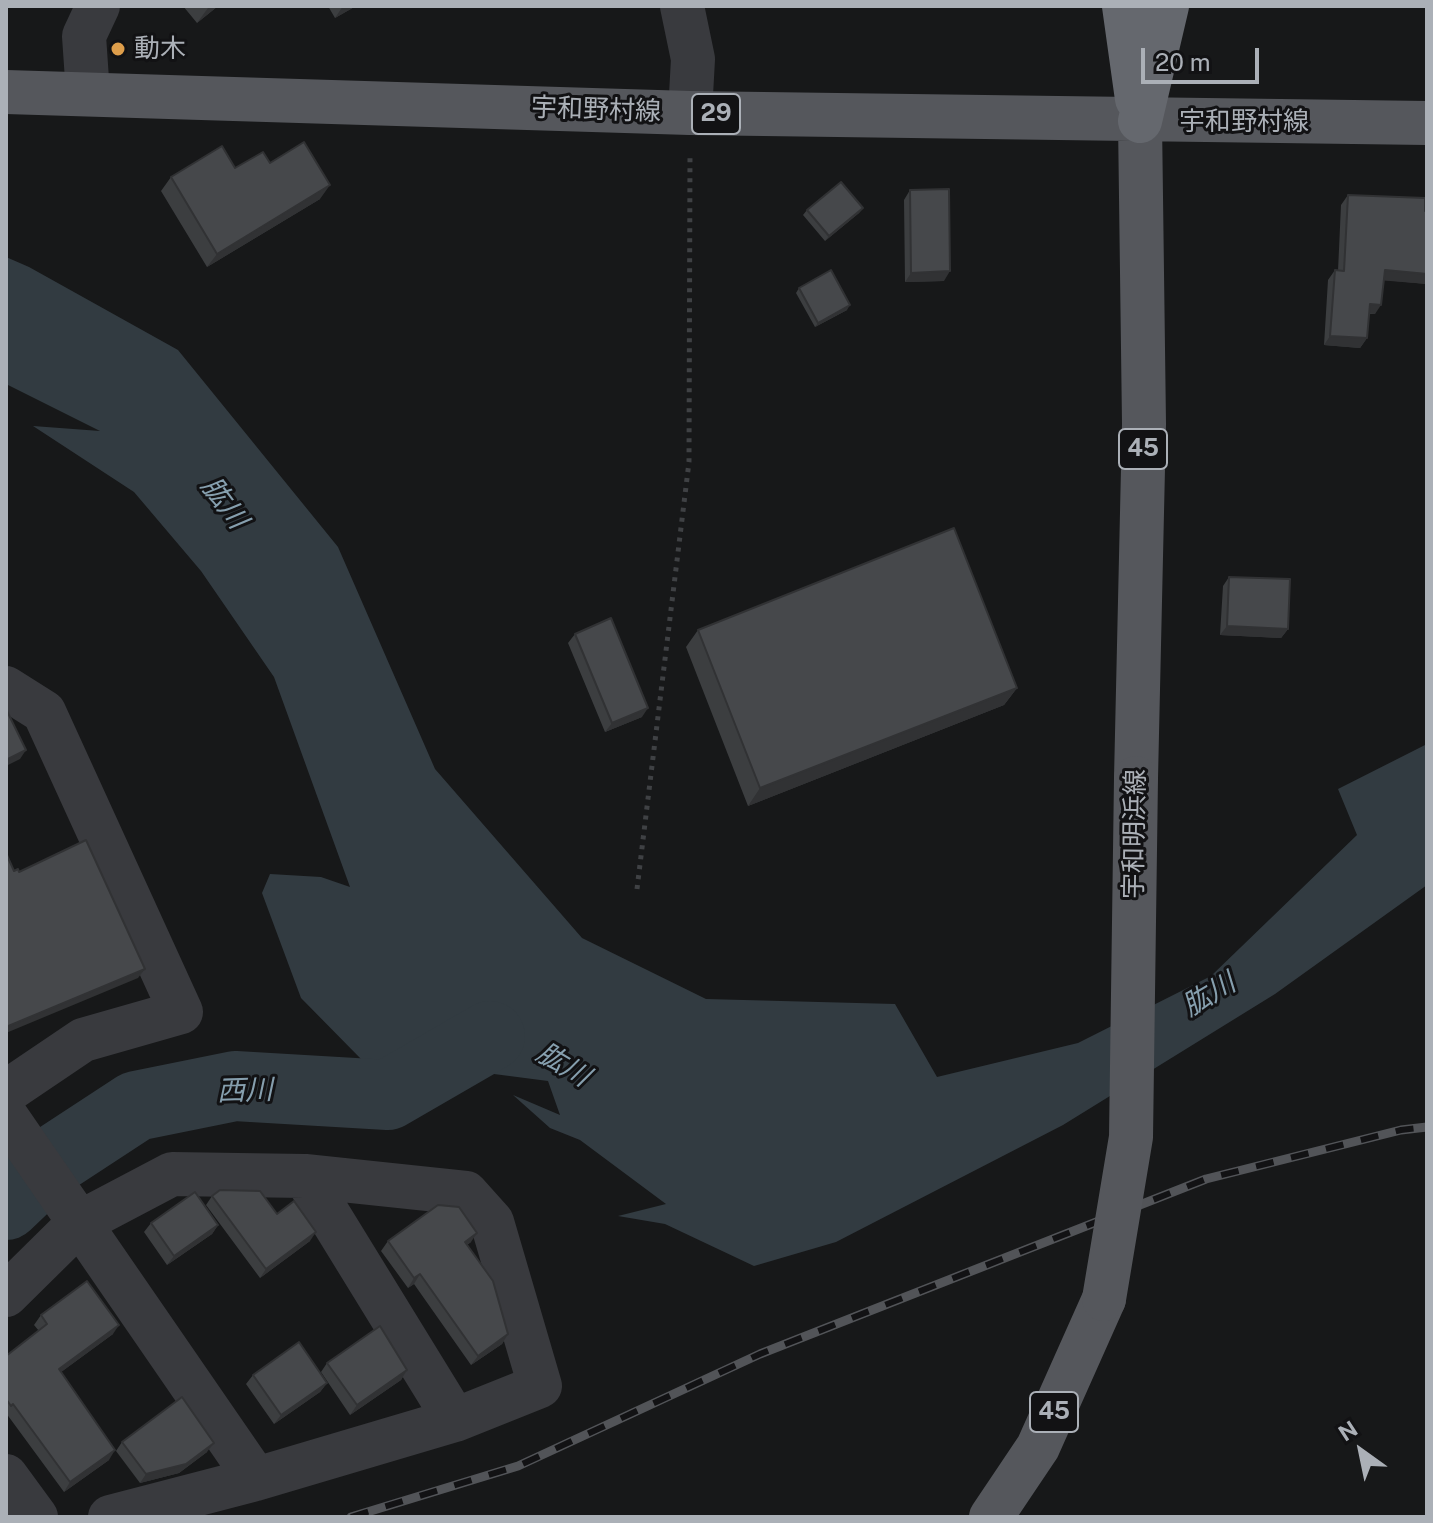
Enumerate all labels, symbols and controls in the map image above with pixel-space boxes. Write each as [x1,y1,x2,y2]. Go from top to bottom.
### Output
scale bar [1145,32,1263,82]
place label: 動木 [134,33,186,65]
marker: 動木 [109,40,127,58]
text: 20 m [1155,48,1211,76]
street label: 宇和野村線 [530,92,662,128]
road number: 29 [692,94,740,134]
street label: 宇和野村線 [1179,106,1309,138]
road number: 45 [1119,429,1167,469]
water label: 肱川 [194,471,254,535]
street label: 宇和明浜線 [1118,769,1152,899]
water label: 肱川 [1176,966,1242,1024]
water label: 肱川 [530,1036,596,1094]
water label: 西川 [216,1073,274,1109]
road number: 45 [1030,1392,1078,1432]
north arrow [1321,1411,1401,1491]
text: N [1334,1415,1362,1446]

